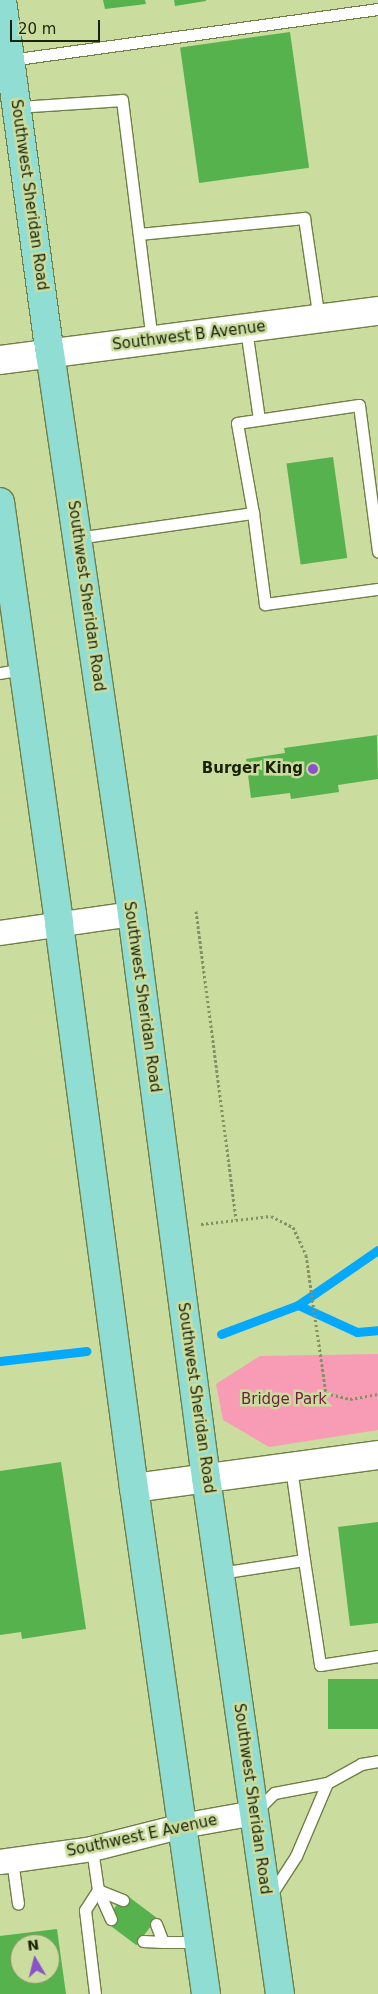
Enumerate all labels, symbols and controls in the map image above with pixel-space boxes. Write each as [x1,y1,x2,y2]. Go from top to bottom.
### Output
scale bar [12,10,102,42]
text: 20 m [18,20,56,38]
street label: Southwest Sheridan Road [7,98,51,292]
street label: Southwest B Avenue [111,318,267,354]
street label: Southwest Sheridan Road [64,499,108,693]
place label: Burger King [202,760,303,778]
marker: Burger King [307,763,319,775]
street label: Southwest Sheridan Road [120,900,164,1094]
street label: Southwest Sheridan Road [174,1301,218,1495]
park label: Bridge Park [241,1391,327,1409]
street label: Southwest Sheridan Road [230,1702,274,1896]
street label: Southwest E Avenue [65,1811,219,1861]
north arrow [10,1934,60,1984]
text: N [26,1936,40,1954]

